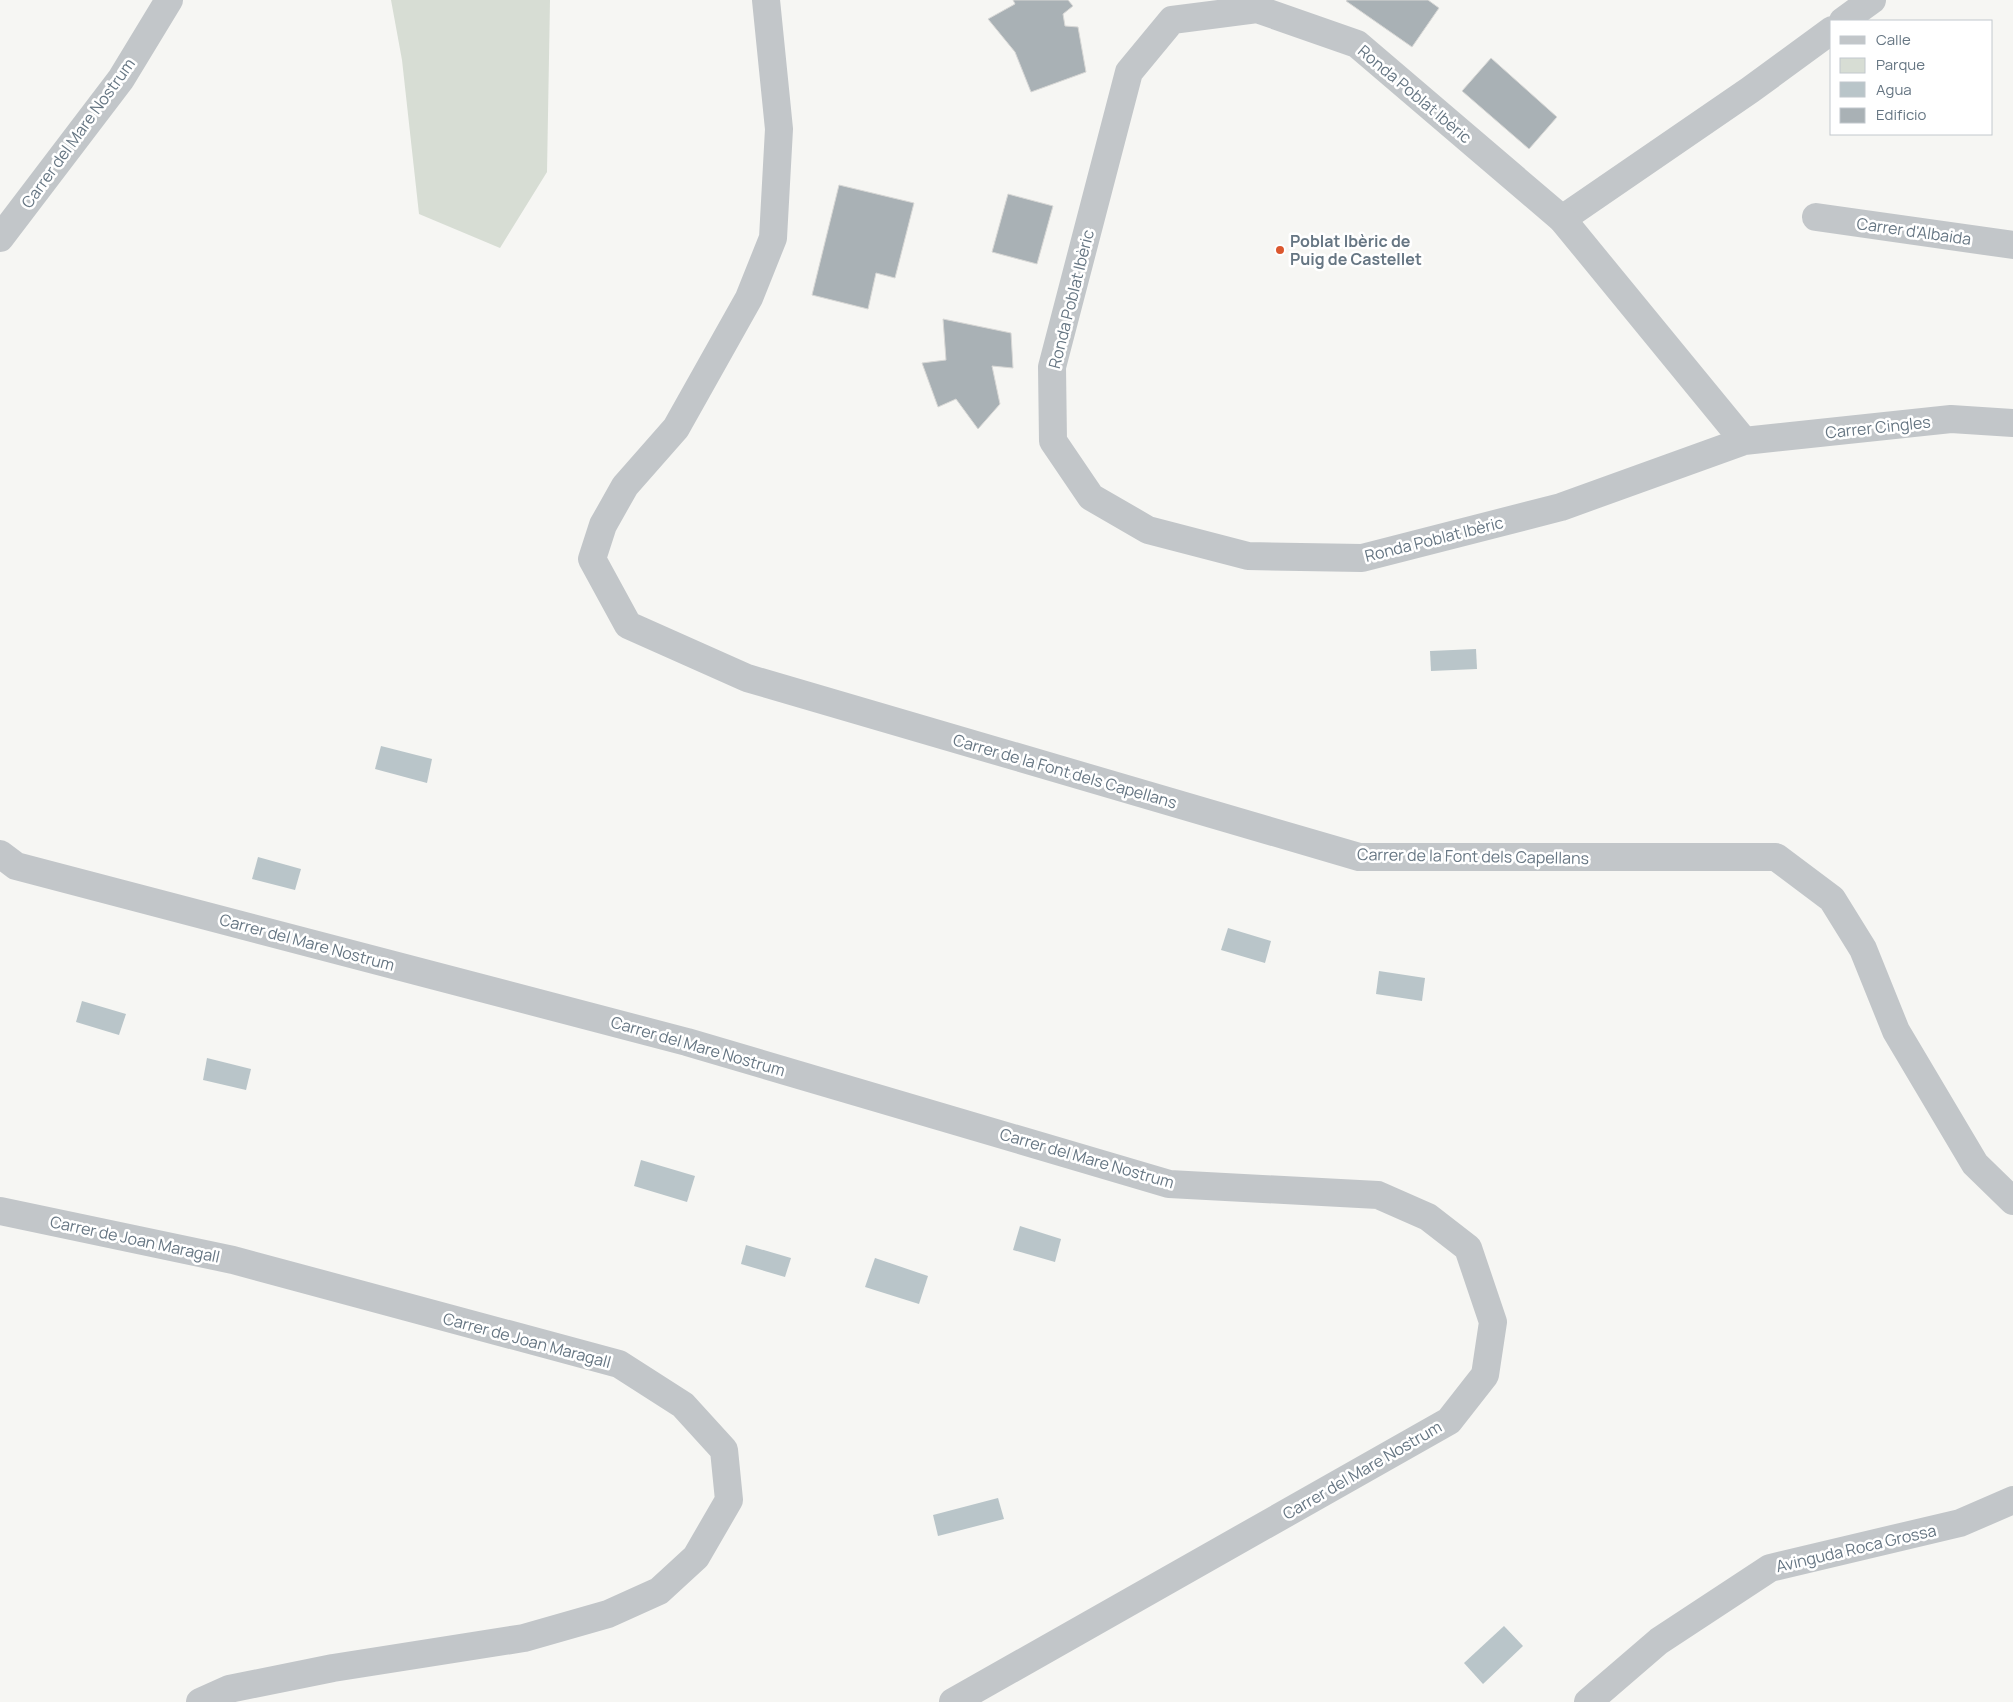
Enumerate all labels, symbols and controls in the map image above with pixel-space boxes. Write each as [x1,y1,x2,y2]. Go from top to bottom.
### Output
legend [1830,20,1993,135]
text: Calle [1876,29,1911,50]
street label: Ronda Poblat Ibèric [1353,40,1477,148]
street label: Carrer del Mare Nostrum [16,54,140,212]
text: Parque [1876,54,1925,75]
text: Agua [1876,79,1912,100]
text: Edificio [1876,104,1927,125]
street label: Carrer d'Albaida [1855,212,1973,250]
street label: Ronda Poblat Ibèric [1043,227,1099,371]
place label: Poblat Ibèric de Puig de Castellet [1290,230,1422,270]
marker: Poblat Ibèric de Puig de Castellet [1274,244,1286,256]
street label: Carrer Cingles [1824,411,1932,443]
street label: Ronda Poblat Ibèric [1362,511,1506,567]
street label: Carrer de la Font dels Capellans [951,728,1179,814]
street label: Carrer de la Font dels Capellans [1357,843,1589,869]
street label: Carrer del Mare Nostrum [217,908,397,976]
street label: Carrer del Mare Nostrum [608,1011,788,1081]
street label: Carrer del Mare Nostrum [997,1123,1177,1193]
street label: Carrer de Joan Maragall [48,1210,222,1268]
street label: Carrer de Joan Maragall [441,1307,613,1373]
street label: Carrer del Mare Nostrum [1278,1415,1446,1525]
street label: Avinguda Roca Grossa [1774,1519,1938,1577]

